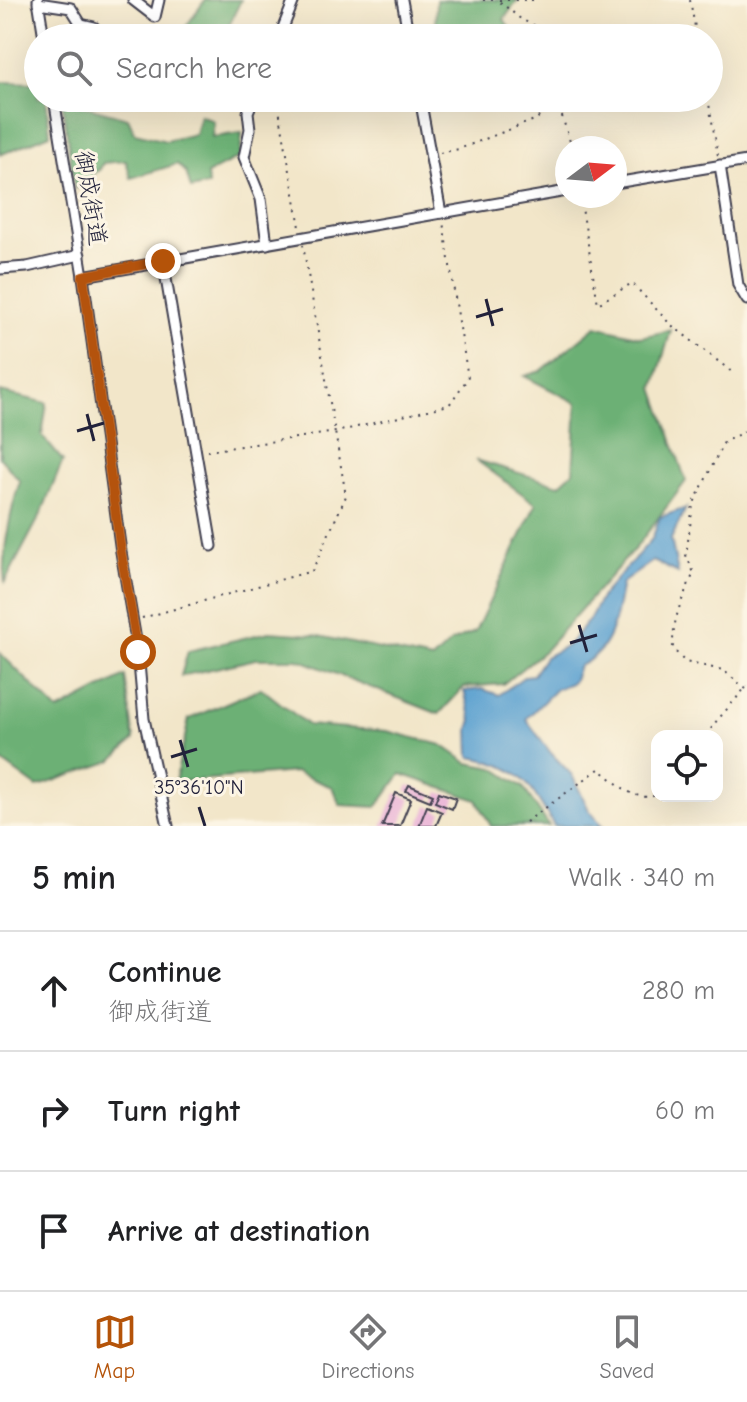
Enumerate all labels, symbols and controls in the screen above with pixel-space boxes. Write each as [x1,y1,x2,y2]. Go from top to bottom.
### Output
search box [24,24,723,112]
icon: search [52,46,96,90]
text: Search here [116,51,272,86]
north arrow [555,136,627,208]
street label: 御成街道 [70,148,112,248]
route end [145,243,181,279]
route start [120,634,156,670]
map controls [651,730,723,802]
button: locate [651,730,723,802]
text: 35°36'10"N [154,776,244,799]
text: 5 min [32,858,116,898]
text: Walk · 340 m [569,863,715,893]
text: Continue [108,955,222,990]
icon: ahead [32,969,76,1013]
text: 280 m [642,976,715,1006]
text: 御成街道 [108,997,212,1027]
icon: right [32,1089,76,1133]
text: Turn right [108,1094,240,1129]
text: 60 m [655,1096,715,1126]
icon: arrive [32,1209,76,1253]
text: Arrive at destination [108,1214,370,1249]
tab: Map [93,1310,137,1384]
tab: Directions [322,1310,415,1384]
tab: Saved [600,1310,654,1384]

